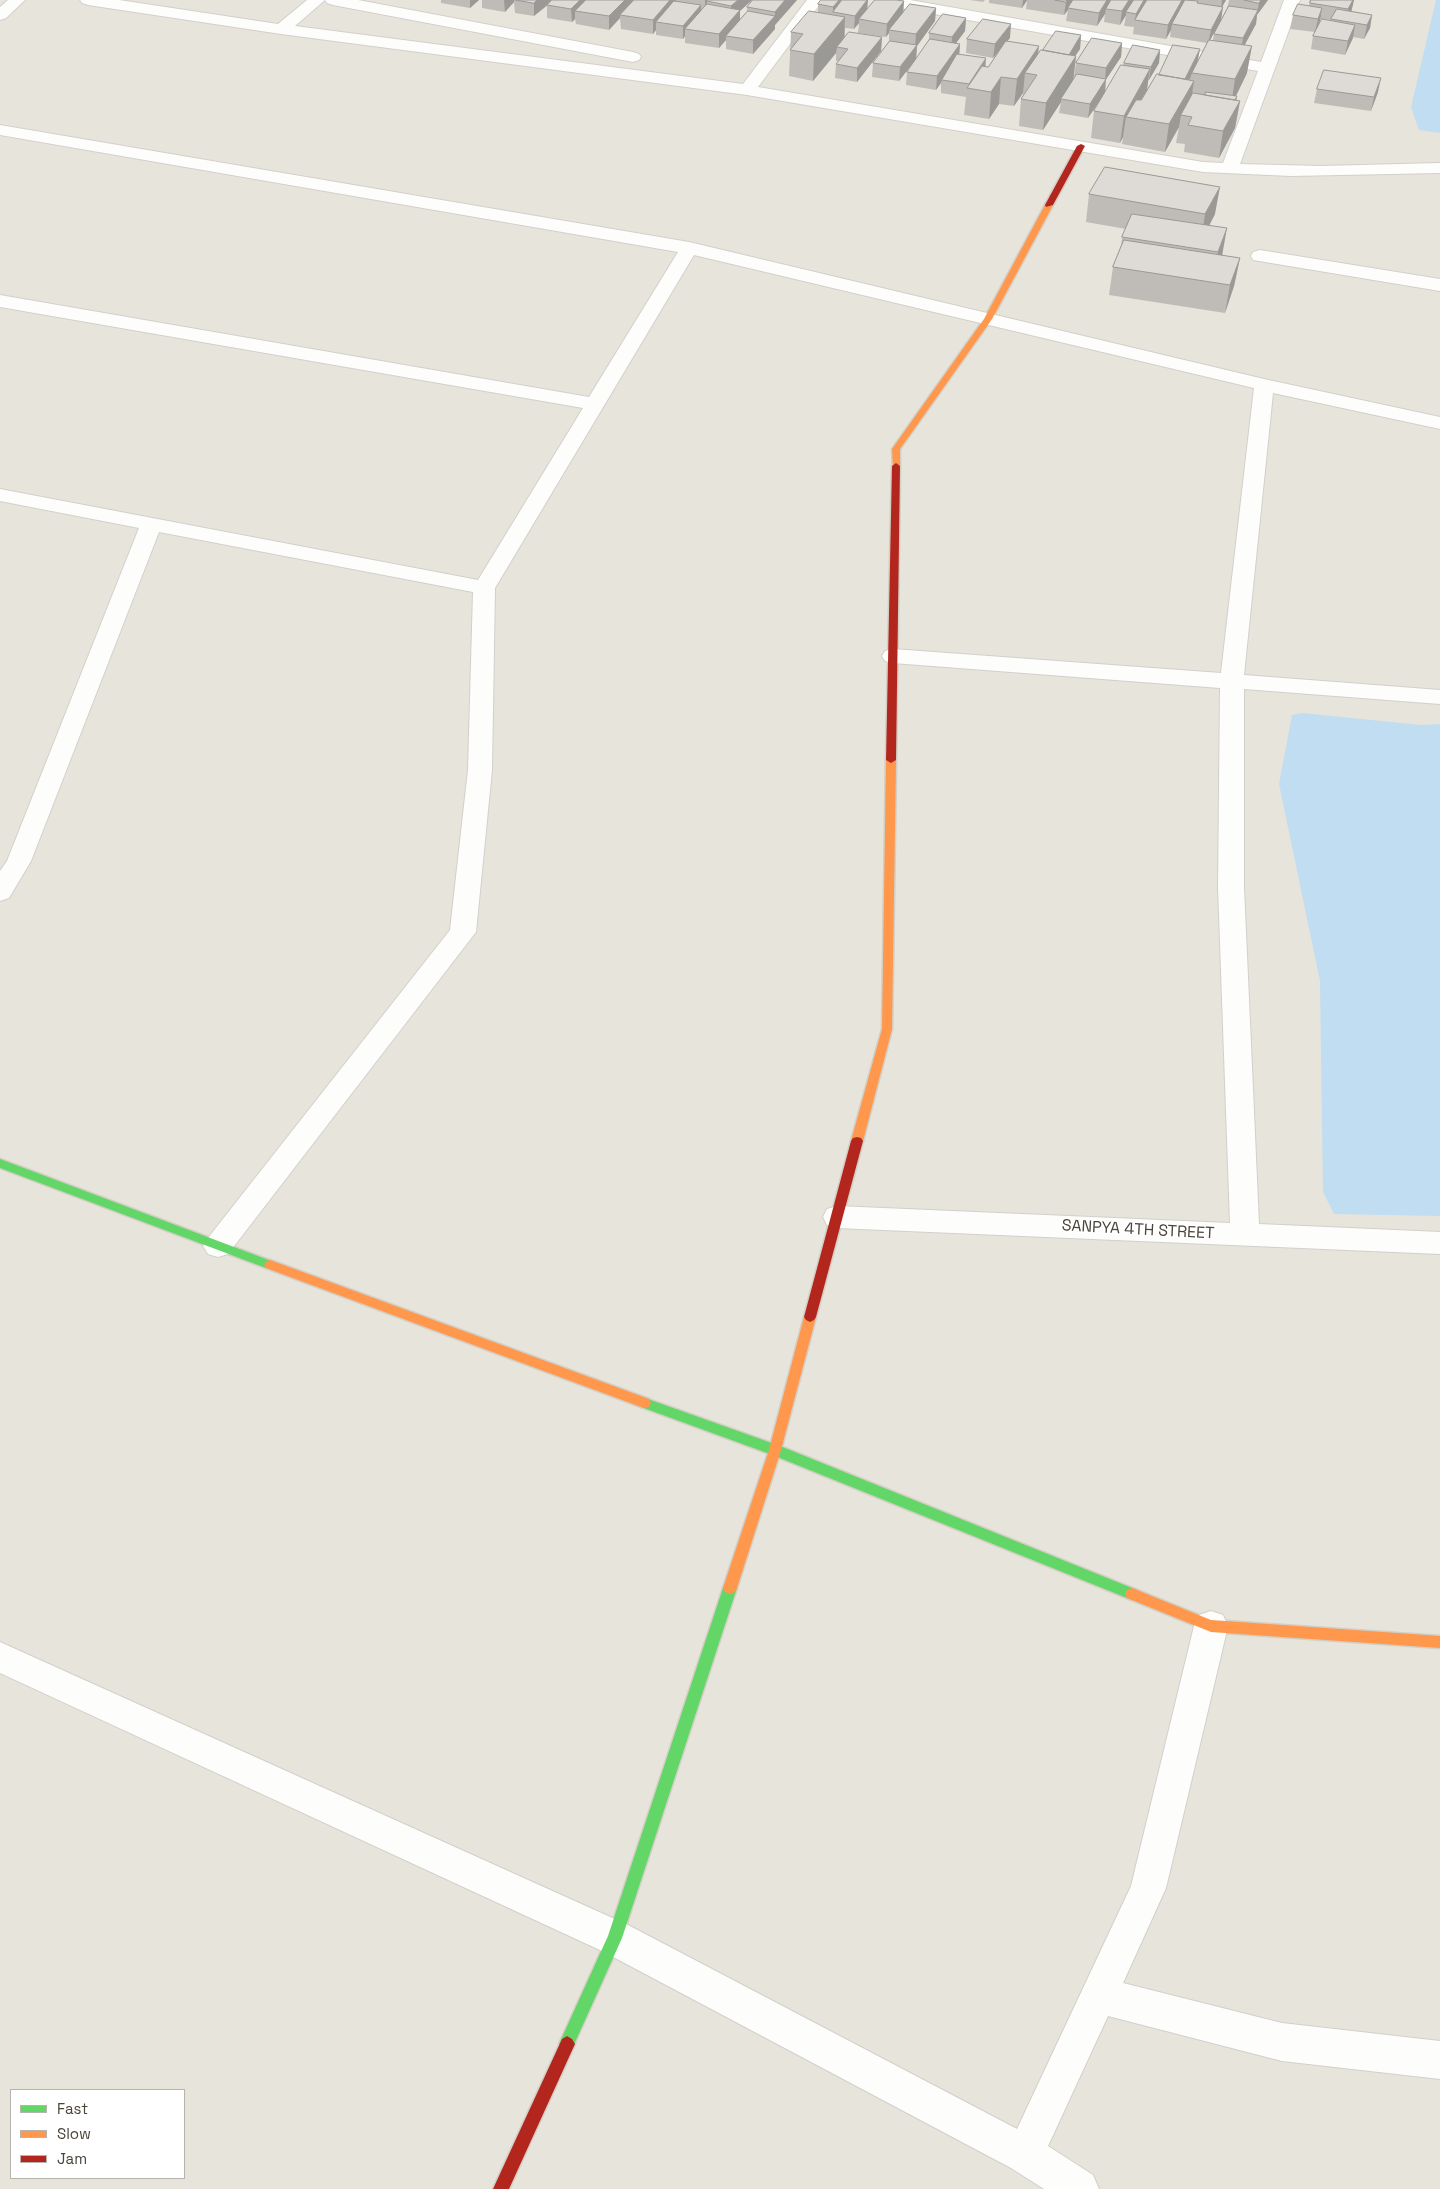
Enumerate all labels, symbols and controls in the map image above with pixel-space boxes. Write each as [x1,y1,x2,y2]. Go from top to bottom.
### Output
street label: SANPYA 4TH STREET [1061,1216,1215,1244]
legend [10,2089,185,2179]
text: Fast [57,2099,88,2118]
text: Slow [57,2124,91,2143]
text: Jam [57,2149,87,2168]

